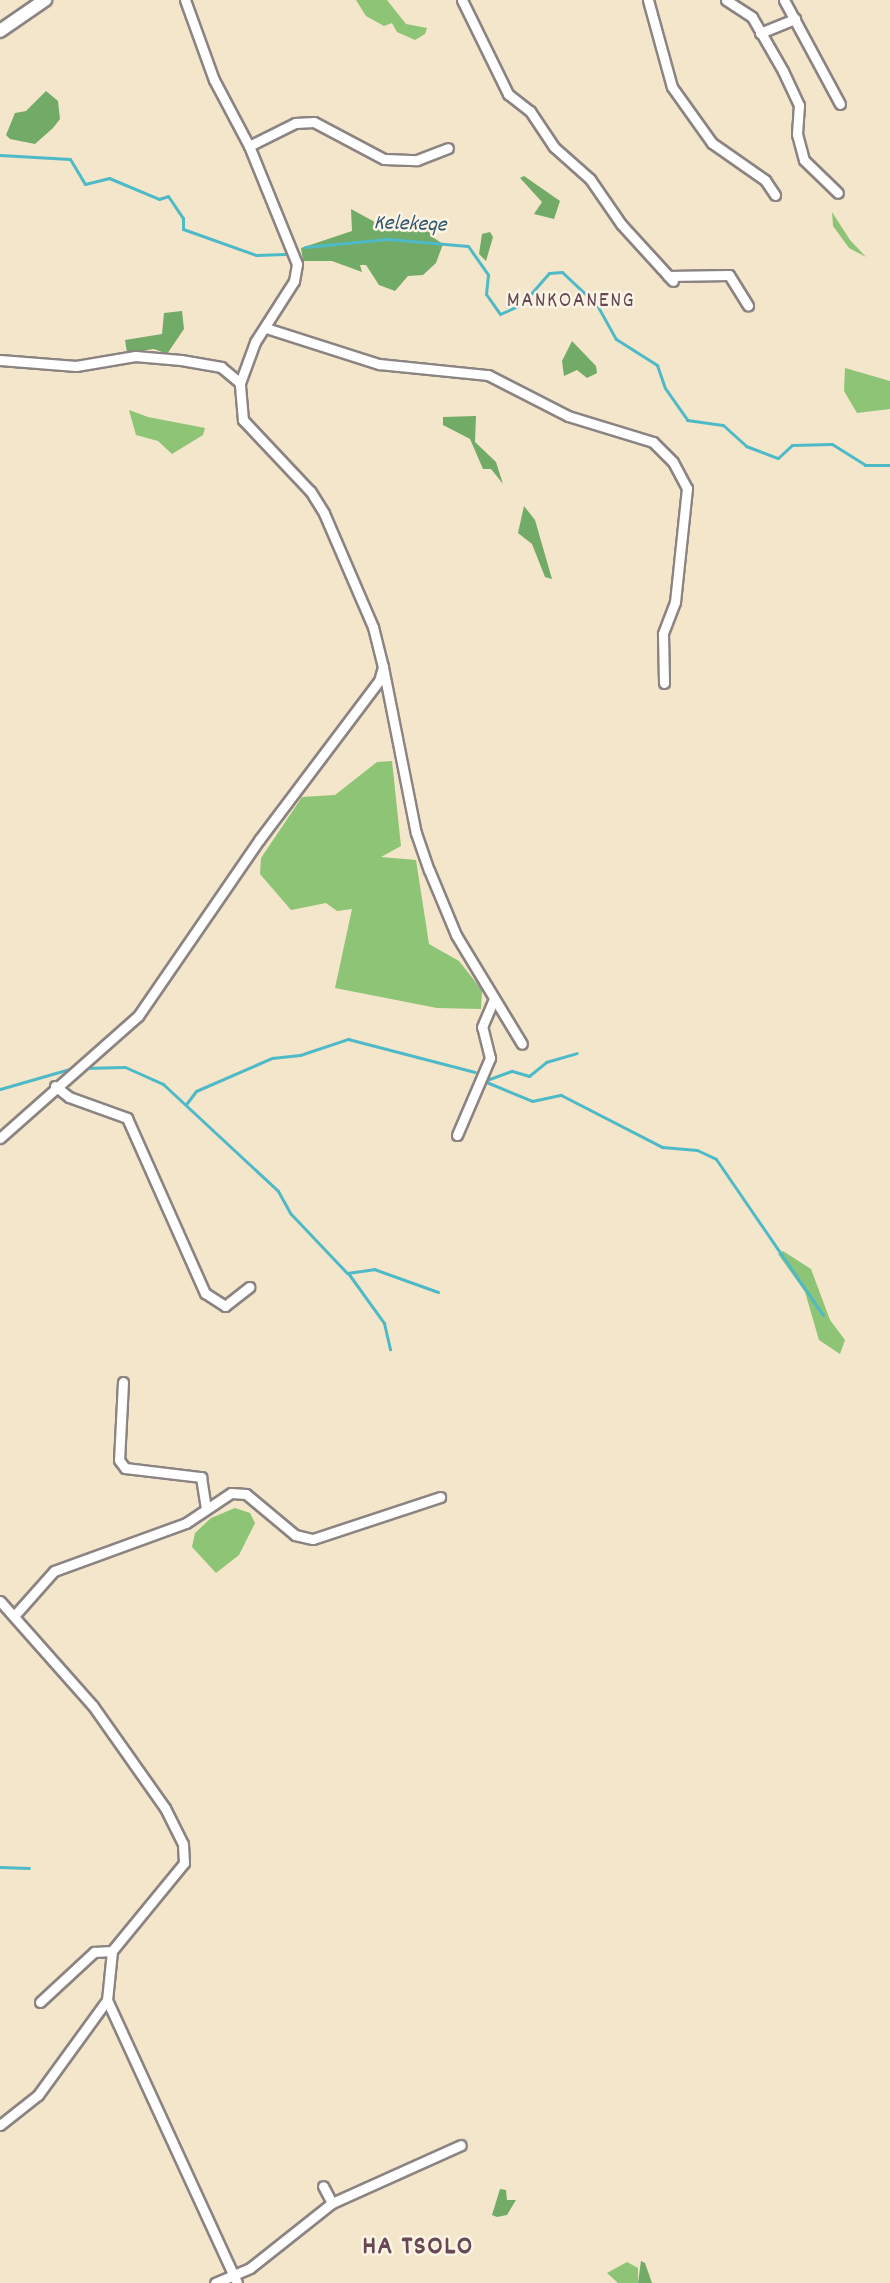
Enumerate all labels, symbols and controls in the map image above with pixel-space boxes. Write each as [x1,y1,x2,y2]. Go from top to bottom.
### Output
water label: Kelekeqe [373,211,447,239]
district label: MANKOANENG [507,289,635,315]
district label: HA TSOLO [362,2232,474,2264]

